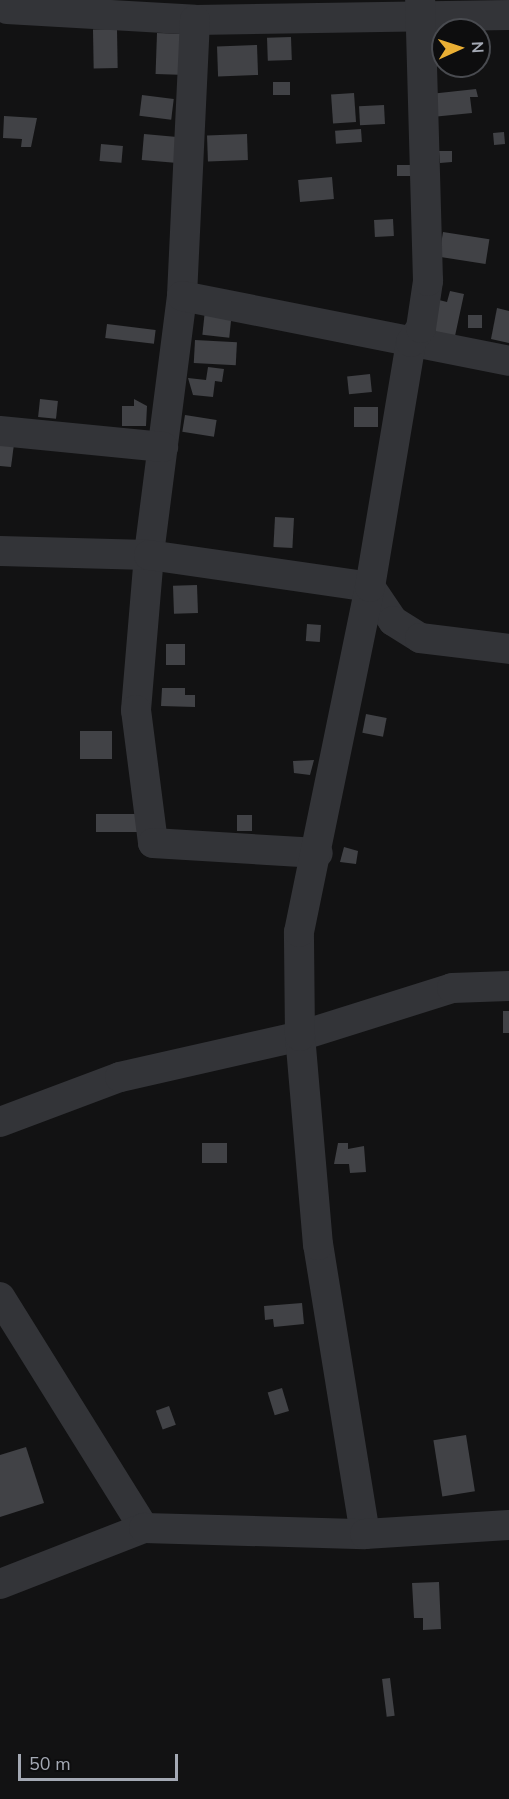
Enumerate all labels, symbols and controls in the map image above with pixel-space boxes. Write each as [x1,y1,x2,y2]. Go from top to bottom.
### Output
north arrow [431,18,491,78]
text: N [466,41,488,54]
scale bar [21,1742,182,1780]
text: 50 m [29,1752,71,1776]

